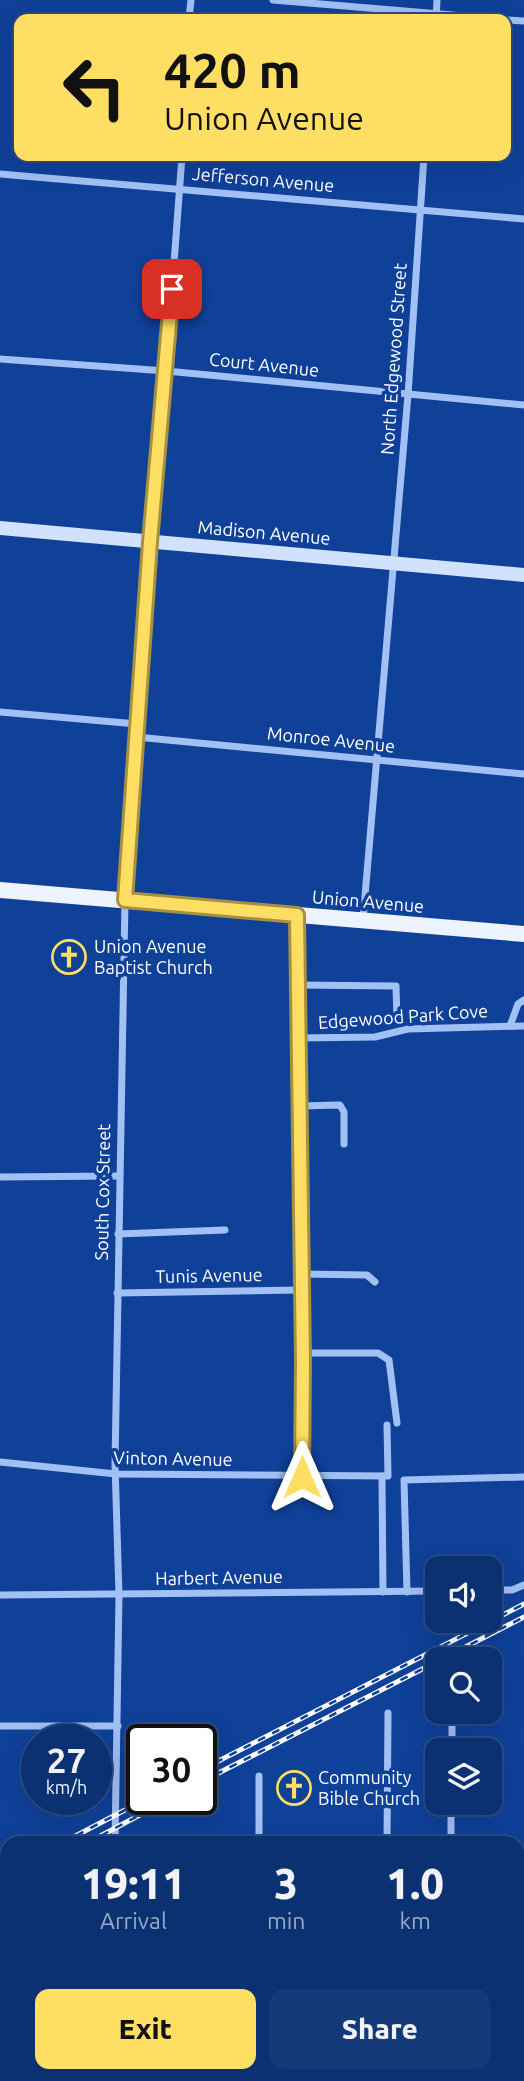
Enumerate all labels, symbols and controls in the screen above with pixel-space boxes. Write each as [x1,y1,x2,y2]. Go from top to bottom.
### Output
icon: left [49,42,140,133]
text: 420 m [164,42,301,97]
text: Union Avenue [164,100,364,136]
street label: Jefferson Avenue [191,163,335,195]
pin [142,259,202,319]
street label: North Edgewood Street [376,262,410,456]
icon: arrive [153,270,191,308]
street label: Court Avenue [208,348,320,380]
street label: Madison Avenue [197,516,331,548]
street label: Monroe Avenue [266,722,396,756]
street label: Union Avenue [311,886,425,916]
place label: Union Avenue Baptist Church [94,936,213,977]
church icon: Union Avenue Baptist Church [50,938,88,976]
street label: Edgewood Park Cove [317,1000,489,1032]
street label: South Cox Street [91,1124,113,1260]
street label: Tunis Avenue [155,1264,263,1286]
position arrow [265,1440,339,1514]
street label: Vinton Avenue [113,1447,233,1469]
map controls [425,1556,502,1815]
button: sound [425,1556,502,1633]
street label: Harbert Avenue [155,1566,283,1588]
button: search [425,1647,502,1724]
speed limit sign: 30 [126,1724,217,1815]
button: layers [425,1738,502,1815]
text: 27 [47,1740,86,1780]
place label: Community Bible Church [318,1767,420,1808]
church icon: Community Bible Church [275,1769,313,1807]
text: km/h [46,1777,87,1797]
text: 19:11 [81,1860,186,1907]
text: 3 [274,1860,298,1907]
text: 1.0 [386,1860,444,1907]
text: Arrival [100,1908,167,1933]
text: min [267,1908,305,1933]
text: km [399,1908,431,1933]
button: Exit [35,1989,256,2069]
button: Share [270,1989,490,2069]

